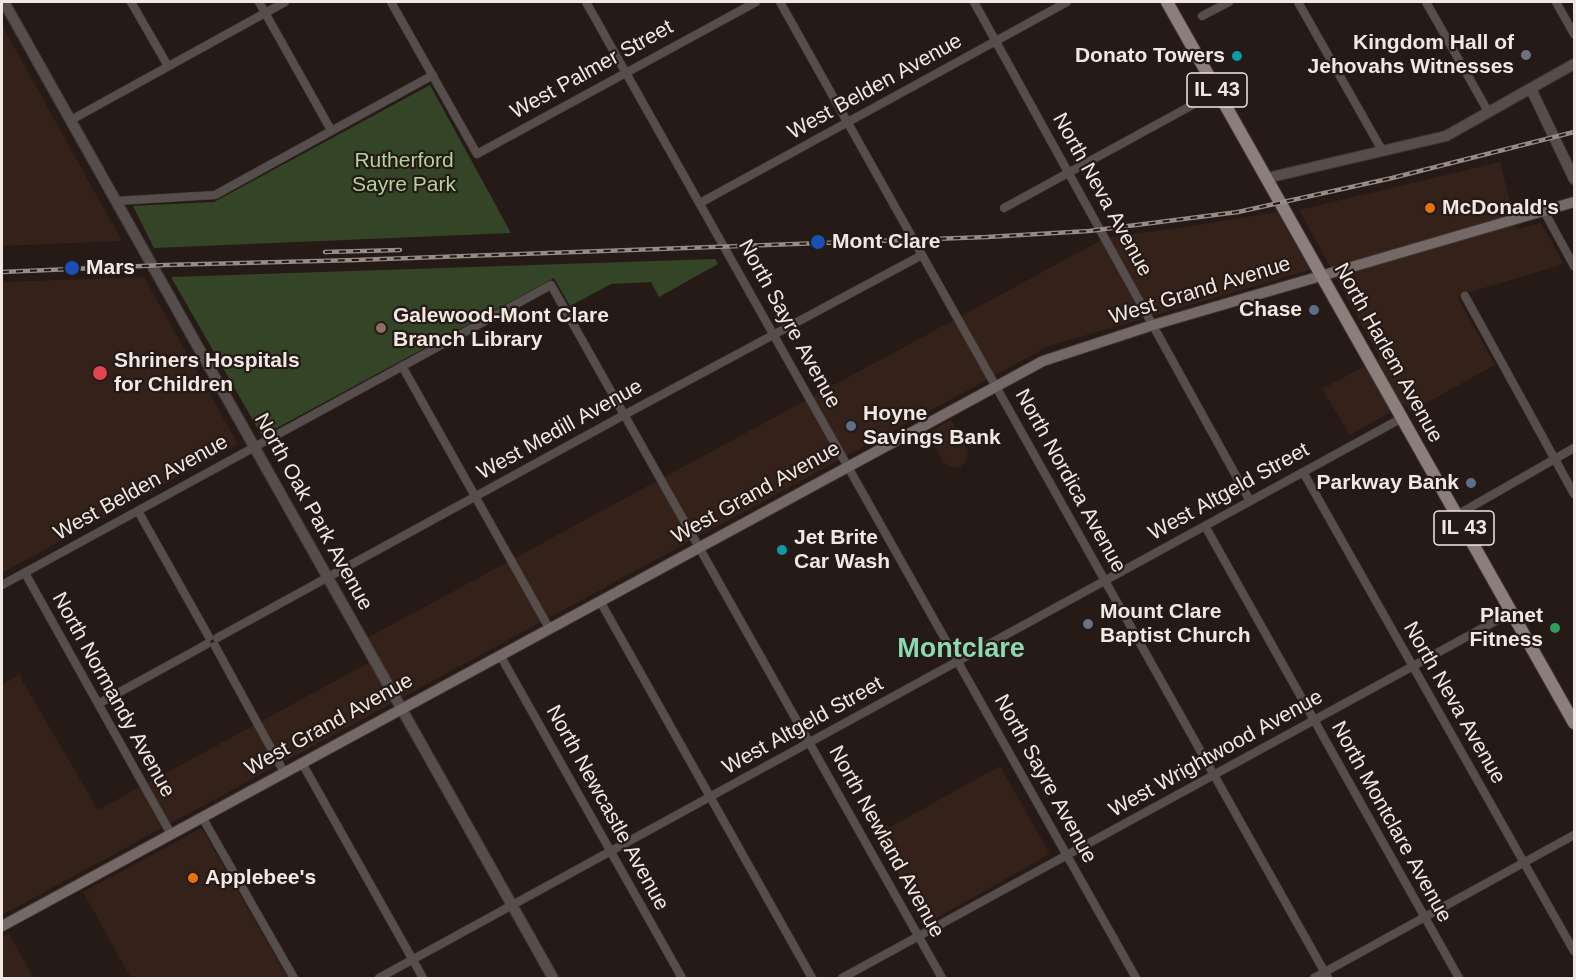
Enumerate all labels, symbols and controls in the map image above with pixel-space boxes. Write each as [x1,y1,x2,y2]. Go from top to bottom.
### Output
street label: West Palmer Street [506,15,678,125]
street label: West Belden Avenue [783,29,967,145]
place label: Kingdom Hall of Jehovahs Witnesses [1308,30,1514,80]
place label: Donato Towers [1075,43,1225,69]
marker: Kingdom Hall of Jehovahs Witnesses [1519,48,1533,62]
marker: Donato Towers [1230,49,1244,63]
road number: IL 43 [1187,73,1247,107]
street label: North Neva Avenue [1047,109,1157,281]
park label: Rutherford Sayre Park [352,148,456,198]
place label: McDonald's [1442,195,1559,221]
marker: McDonald's [1423,201,1437,215]
place label: Mont Clare [832,229,941,255]
marker: Mont Clare [809,233,827,251]
street label: North Sayre Avenue [732,235,846,413]
street label: West Grand Avenue [1106,251,1294,331]
place label: Mars [86,255,135,281]
marker: Mars [63,259,81,277]
street label: North Harlem Avenue [1328,259,1448,447]
place label: Chase [1239,297,1302,323]
place label: Galewood-Mont Clare Branch Library [393,303,609,353]
marker: Chase [1307,303,1321,317]
marker: Galewood-Mont Clare Branch Library [374,321,388,335]
place label: Shriners Hospitals for Children [114,348,300,398]
marker: Shriners Hospitals for Children [91,364,109,382]
street label: West Medill Avenue [473,374,647,486]
street label: North Nordica Avenue [1009,385,1131,577]
place label: Hoyne Savings Bank [863,401,1001,451]
street label: North Oak Park Avenue [248,409,378,615]
marker: Hoyne Savings Bank [844,419,858,433]
street label: West Belden Avenue [49,430,233,546]
street label: West Grand Avenue [668,436,844,550]
street label: West Altgeld Street [1144,438,1314,546]
place label: Parkway Bank [1317,470,1459,496]
marker: Parkway Bank [1464,476,1478,490]
road number: IL 43 [1434,511,1494,545]
place label: Jet Brite Car Wash [794,525,890,575]
marker: Jet Brite Car Wash [775,543,789,557]
street label: North Normandy Avenue [46,588,180,802]
place label: Mount Clare Baptist Church [1100,599,1251,649]
place label: Planet Fitness [1469,603,1543,653]
marker: Mount Clare Baptist Church [1081,617,1095,631]
street label: North Neva Avenue [1397,618,1511,788]
marker: Planet Fitness [1548,621,1562,635]
district label: Montclare [897,634,1025,666]
street label: West Grand Avenue [241,668,417,782]
street label: West Altgeld Street [718,672,888,780]
street label: West Wrightwood Avenue [1105,685,1327,823]
street label: North Sayre Avenue [988,690,1102,868]
street label: North Newcastle Avenue [540,701,674,915]
street label: North Montclare Avenue [1325,717,1457,927]
street label: North Newland Avenue [823,742,949,942]
place label: Applebee's [205,865,316,891]
marker: Applebee's [186,871,200,885]

